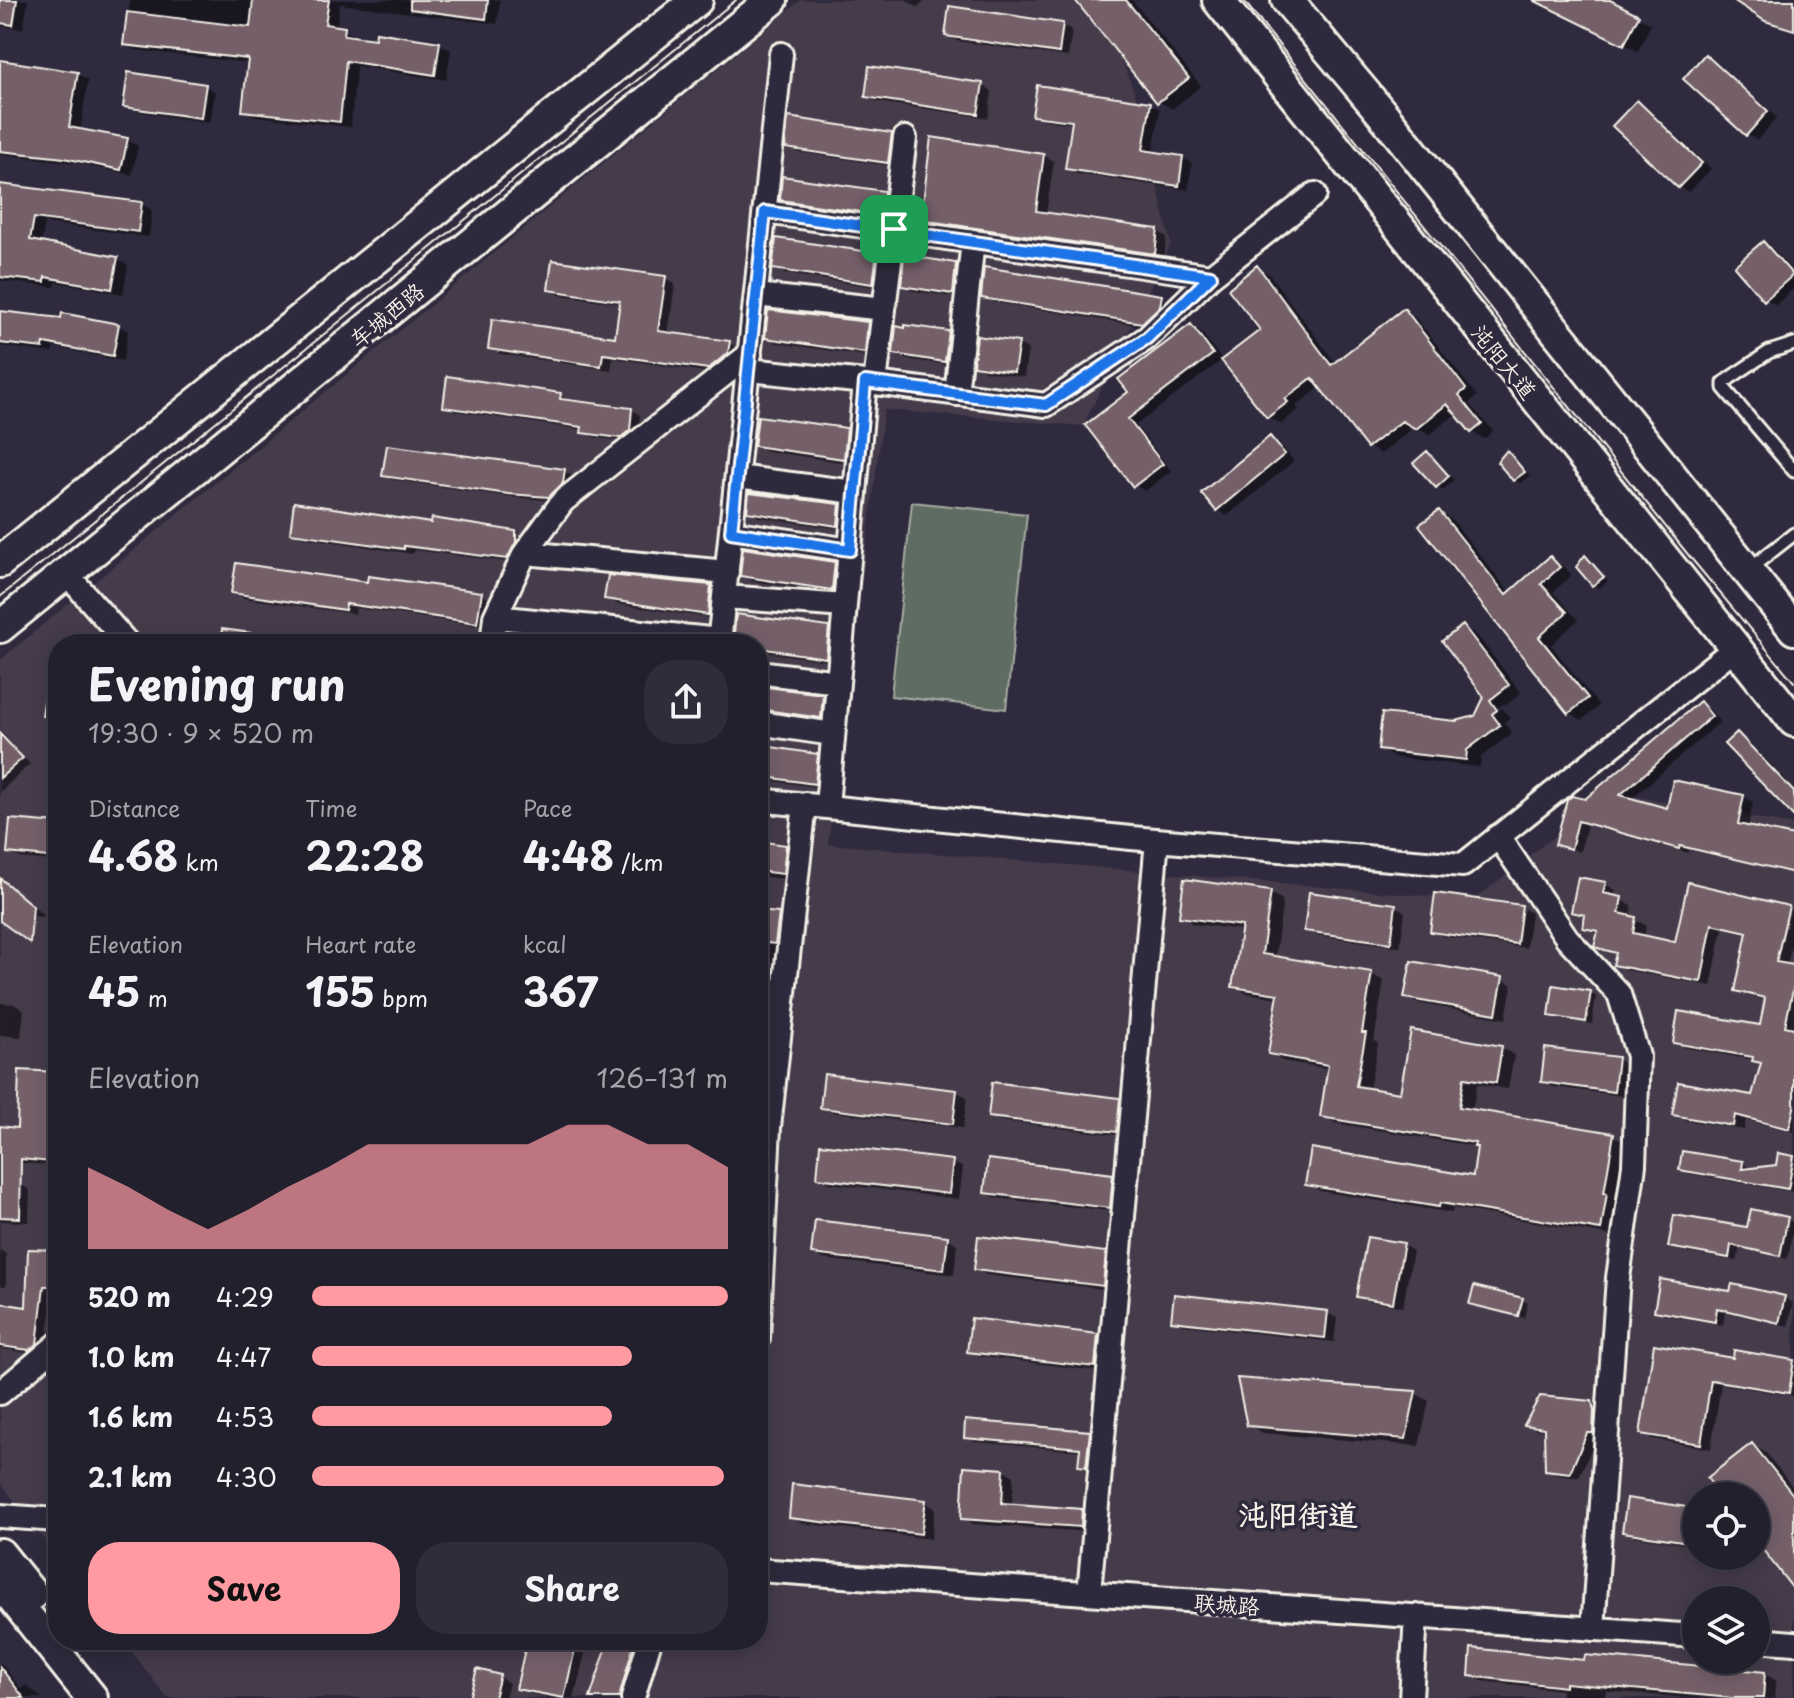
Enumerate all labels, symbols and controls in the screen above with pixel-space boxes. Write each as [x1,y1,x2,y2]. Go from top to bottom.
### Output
pin [860,195,928,263]
icon: arrive [872,207,916,251]
street label: 车城西路 [341,273,431,355]
street label: 沌阳大道 [1464,316,1546,406]
text: Evening run [88,650,346,716]
button: share [644,660,728,744]
text: 19:30 · 9 × 520 m [88,713,314,752]
text: Distance [88,791,180,824]
text: Time [305,791,357,824]
text: Pace [523,791,572,824]
text: 4.68 [88,824,178,885]
text: 22:28 [305,824,425,885]
text: 4:48 [523,824,614,885]
text: km [178,845,219,878]
text: /km [614,845,663,878]
text: Elevation [88,927,183,960]
text: Heart rate [305,927,416,960]
text: kcal [523,927,567,960]
text: 45 [88,960,141,1021]
text: 155 [305,960,375,1021]
text: 367 [523,960,598,1021]
text: m [141,981,168,1014]
text: bpm [375,981,428,1014]
text: Elevation [88,1058,200,1097]
text: 126–131 m [597,1058,728,1097]
text: 520 m [88,1277,171,1316]
text: 4:29 [216,1277,274,1316]
text: 1.0 km [88,1337,175,1376]
text: 4:47 [216,1337,271,1376]
text: 1.6 km [88,1397,173,1436]
text: 4:53 [216,1397,274,1436]
text: 2.1 km [88,1457,172,1496]
text: 4:30 [216,1457,277,1496]
map controls [1682,1482,1770,1674]
button: locate [1682,1482,1770,1570]
district label: 沌阳街道 [1238,1491,1358,1536]
button: Save [88,1542,400,1634]
button: Share [416,1542,728,1634]
street label: 联城路 [1193,1584,1261,1622]
button: layers [1682,1586,1770,1674]

